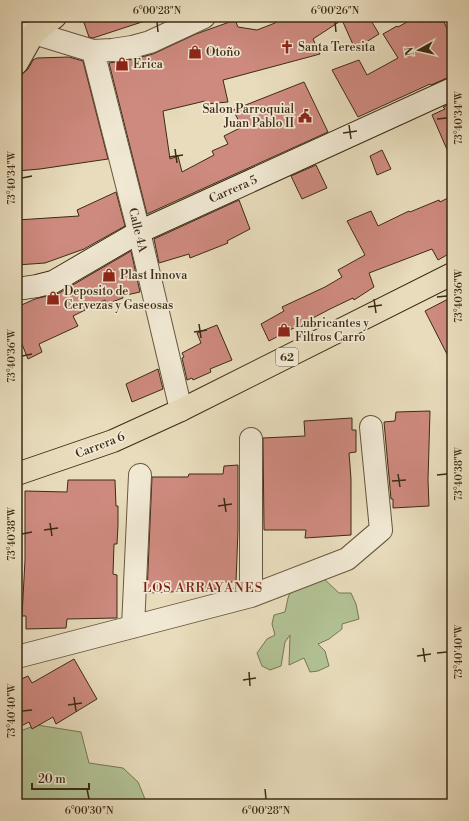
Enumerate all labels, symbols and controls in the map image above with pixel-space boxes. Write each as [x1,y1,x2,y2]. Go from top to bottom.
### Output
text: 6°00'28"N [133,5,182,17]
text: 6°00'26"N [311,5,360,17]
north arrow [399,30,439,70]
church icon: Santa Teresita [279,39,295,55]
place label: Santa Teresita [298,40,376,55]
shop icon: Otoño [187,44,203,60]
place label: Otoño [206,45,240,60]
text: N [403,46,418,57]
shop icon: Erica [114,56,130,72]
place label: Erica [133,57,164,72]
text: 73°40'34"W [453,90,465,145]
place label: Salon Parroquial Juan Pablo II [202,102,294,131]
public building icon: Salon Parroquial Juan Pablo II [297,108,313,124]
text: 73°40'34"W [6,150,18,205]
street label: Carrera 5 [207,172,260,207]
street label: Calle 4A [125,206,150,255]
shop icon: Plast Innova [101,267,117,283]
place label: Plast Innova [120,268,188,283]
text: 73°40'36"W [453,268,465,323]
place label: Deposito de Cervezas y Gaseosas [64,284,173,313]
shop icon: Deposito de Cervezas y Gaseosas [45,290,61,306]
place label: Lubricantes y Filtros Carro [295,316,369,345]
shop icon: Lubricantes y Filtros Carro [276,322,292,338]
text: 73°40'36"W [6,328,18,383]
road number: 62 [276,348,298,366]
street label: Carrera 6 [73,429,127,462]
text: 73°40'38"W [453,446,465,501]
text: 73°40'38"W [6,506,18,561]
district label: LOS ARRAYANES [143,580,263,596]
text: 73°40'40"W [453,624,465,679]
text: 73°40'40"W [6,683,18,738]
scale bar [32,765,89,791]
text: 20 m [38,772,66,787]
text: 6°00'30"N [65,805,114,817]
text: 6°00'28"N [242,805,291,817]

